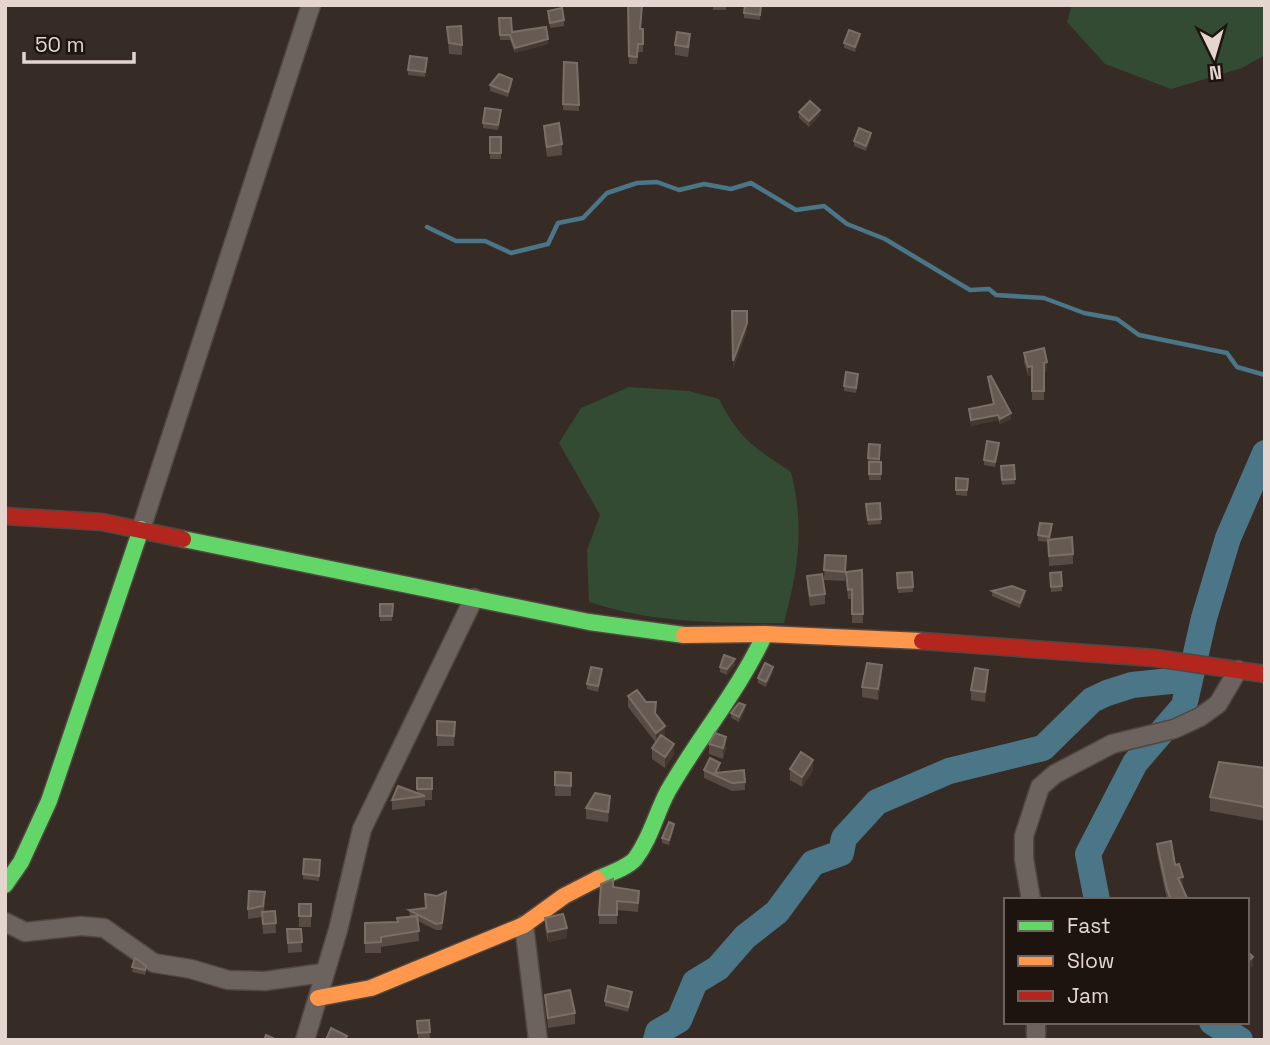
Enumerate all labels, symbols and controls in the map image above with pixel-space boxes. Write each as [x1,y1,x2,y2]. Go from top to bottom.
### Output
scale bar [24,21,135,65]
north arrow [1179,21,1249,91]
text: 50 m [35,31,85,58]
text: N [1208,59,1223,85]
legend [1004,898,1249,1024]
text: Fast [1067,912,1111,939]
text: Slow [1067,947,1115,974]
text: Jam [1067,982,1109,1009]

